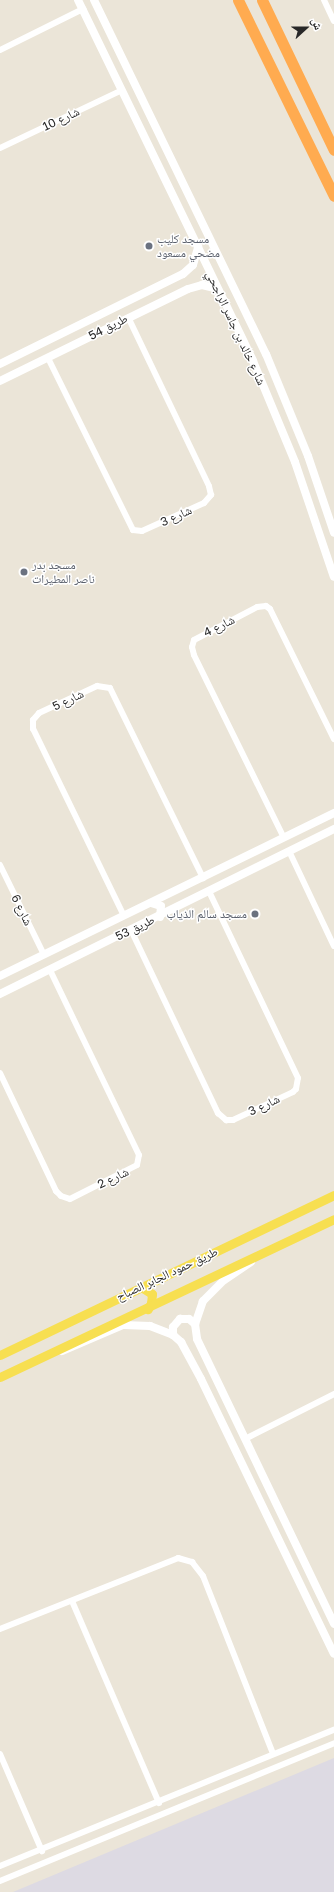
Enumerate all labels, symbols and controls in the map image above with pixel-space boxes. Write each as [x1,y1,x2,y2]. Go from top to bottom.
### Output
north arrow [286,8,326,48]
text: ش [310,16,326,31]
street label: شارع 10 [40,104,82,134]
place label: مسجد كليب مضحي مسعود [157,232,220,260]
marker: مسجد كليب مضحي مسعود [144,241,154,251]
street label: شارع خالد بن جاسر الراجحي [203,269,269,387]
street label: طريق 54 [86,311,130,343]
street label: شارع 3 [158,503,194,529]
place label: مسجد بدر ناصر المطيرات [32,558,95,586]
marker: مسجد بدر ناصر المطيرات [19,567,29,577]
street label: شارع 4 [201,612,237,640]
street label: شارع 5 [50,686,86,714]
street label: شارع 6 [8,892,36,928]
place label: مسجد سالم الذياب [167,907,247,921]
marker: مسجد سالم الذياب [250,909,260,919]
street label: طريق 53 [113,912,157,944]
street label: شارع 3 [246,1092,282,1118]
street label: شارع 2 [95,1164,131,1192]
street label: طريق حمود الجابر الصباح [114,1244,220,1304]

